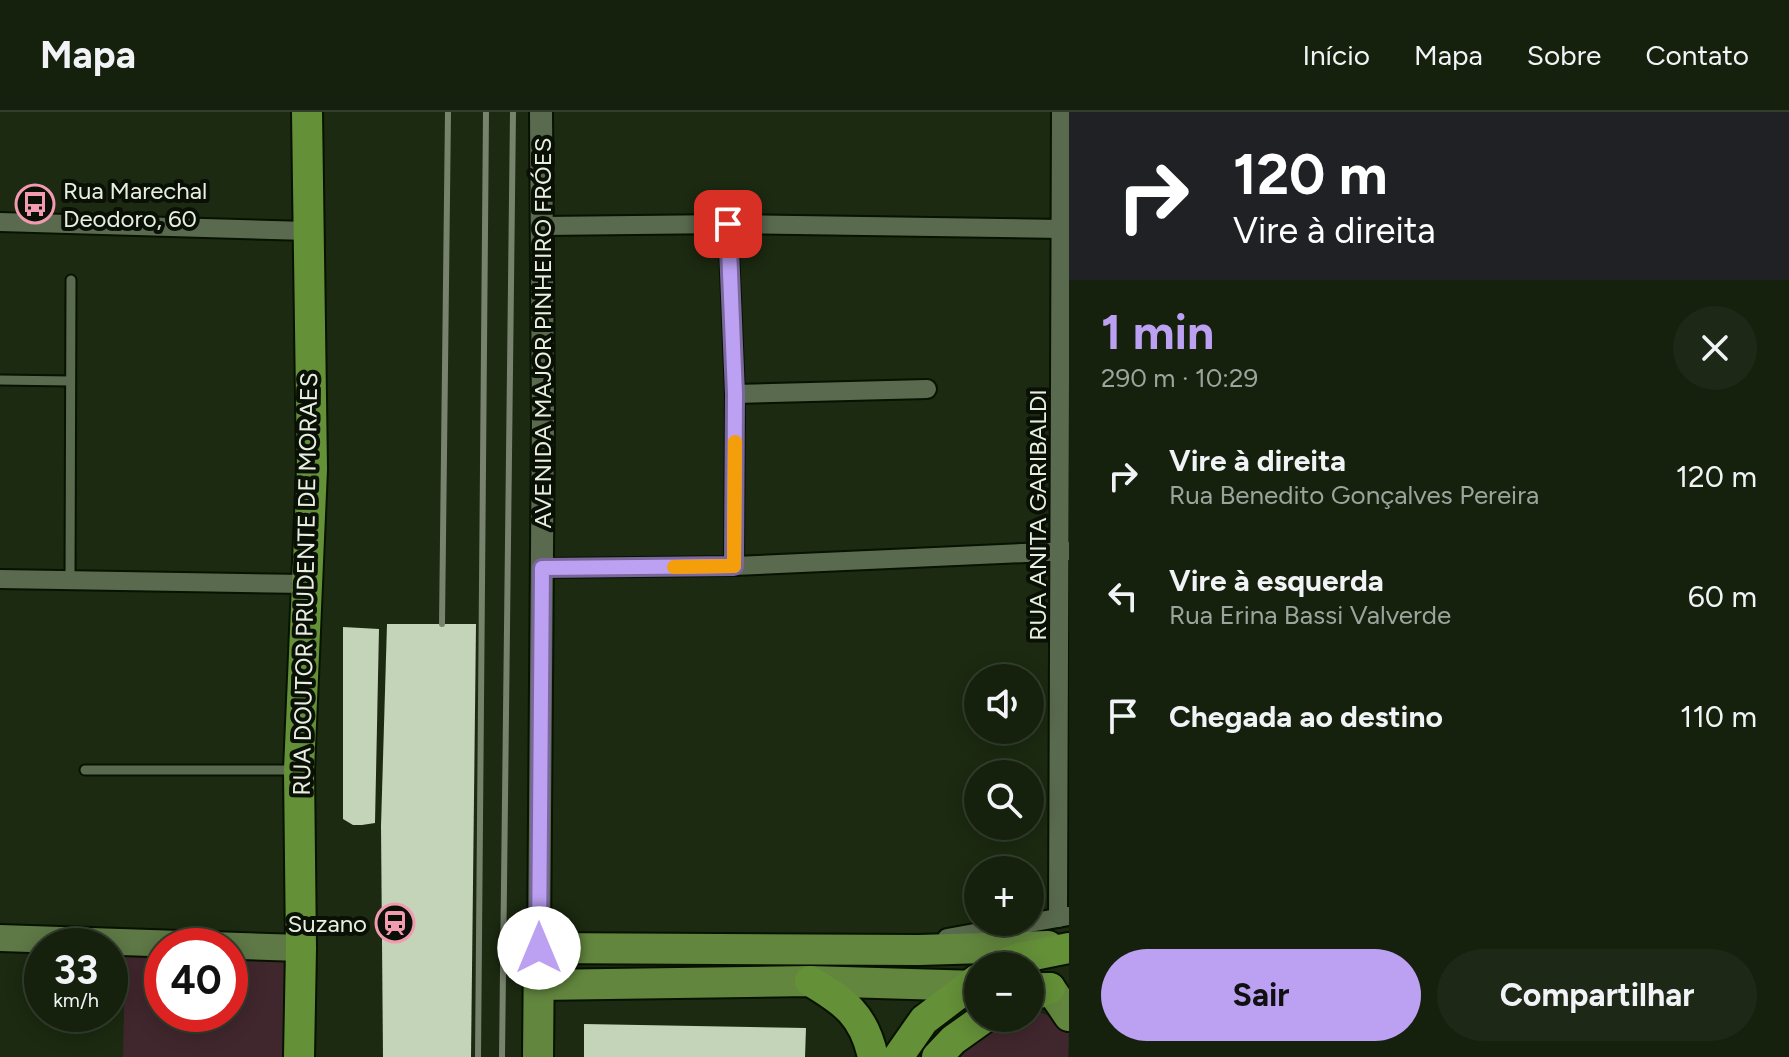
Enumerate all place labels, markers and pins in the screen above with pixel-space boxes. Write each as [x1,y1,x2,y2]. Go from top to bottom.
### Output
place label: Rua Marechal Deodoro, 60 [63,176,207,233]
bus stop icon: Rua Marechal Deodoro, 60 [14,183,56,225]
pin [694,190,762,258]
station icon: Suzano [374,902,416,944]
place label: Suzano [288,909,367,938]

